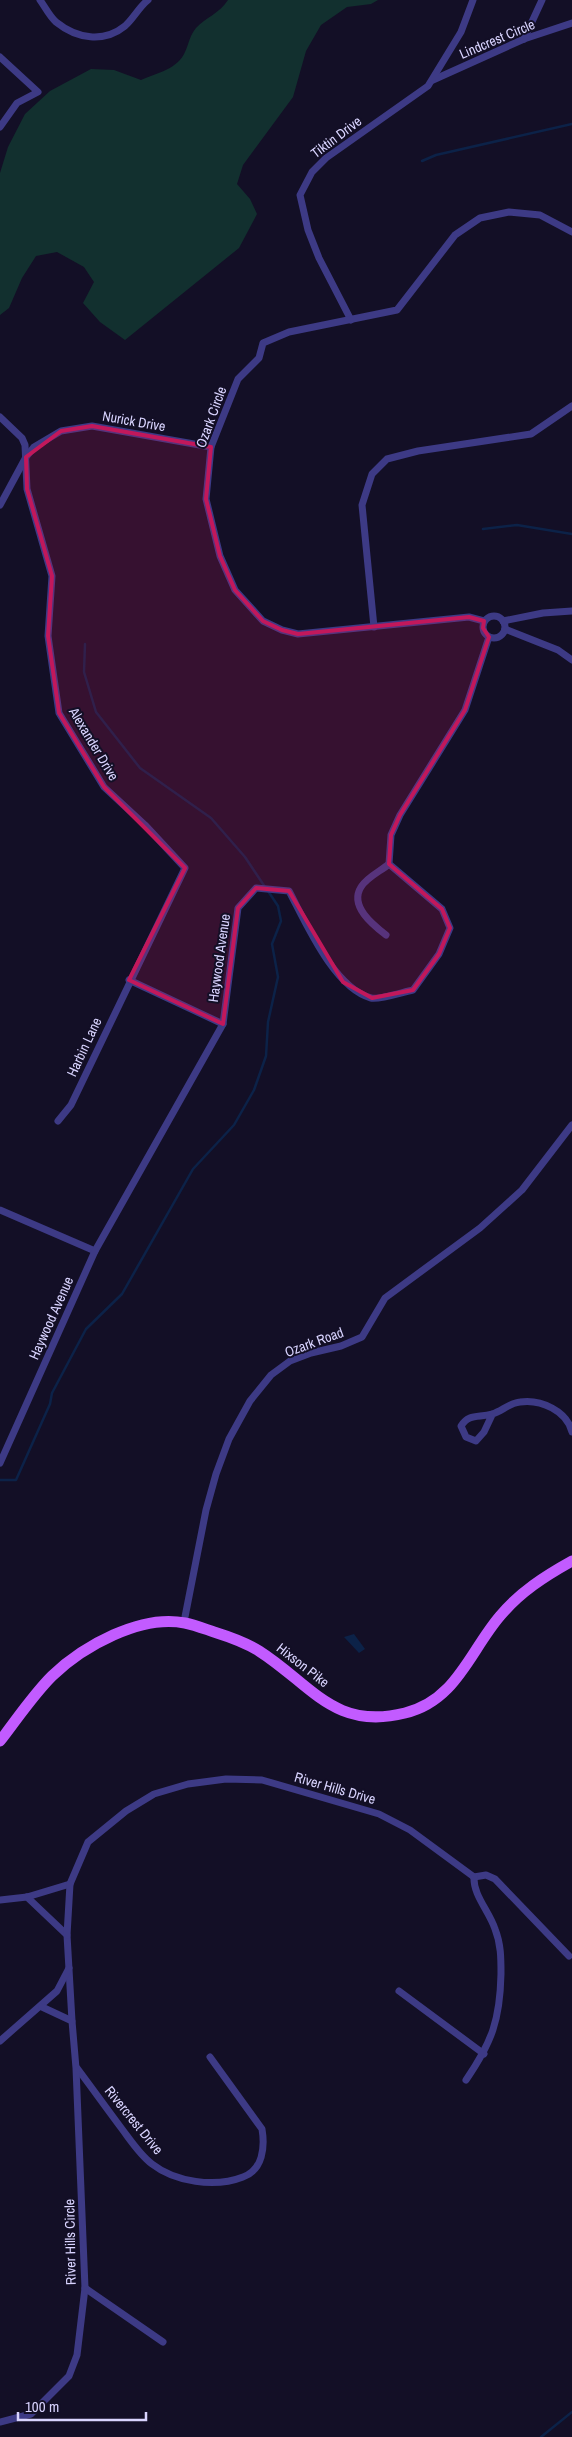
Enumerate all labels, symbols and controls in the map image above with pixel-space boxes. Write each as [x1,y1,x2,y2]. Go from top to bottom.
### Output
street label: Lindcrest Circle [456,15,538,63]
street label: Tiktin Drive [307,112,365,162]
street label: Ozark Circle [192,384,230,450]
street label: Nurick Drive [101,407,167,435]
street label: Alexander Drive [65,703,123,784]
street label: Haywood Avenue [204,913,234,1003]
street label: Harbin Lane [62,1015,106,1079]
street label: Haywood Avenue [25,1274,77,1362]
street label: Ozark Road [282,1323,346,1361]
street label: Hixson Pike [273,1639,333,1691]
street label: River Hills Drive [292,1768,378,1808]
street label: Rivercrest Drive [101,2082,167,2158]
street label: River Hills Circle [60,2199,80,2285]
scale bar [18,2390,145,2422]
text: 100 m [25,2396,59,2417]

